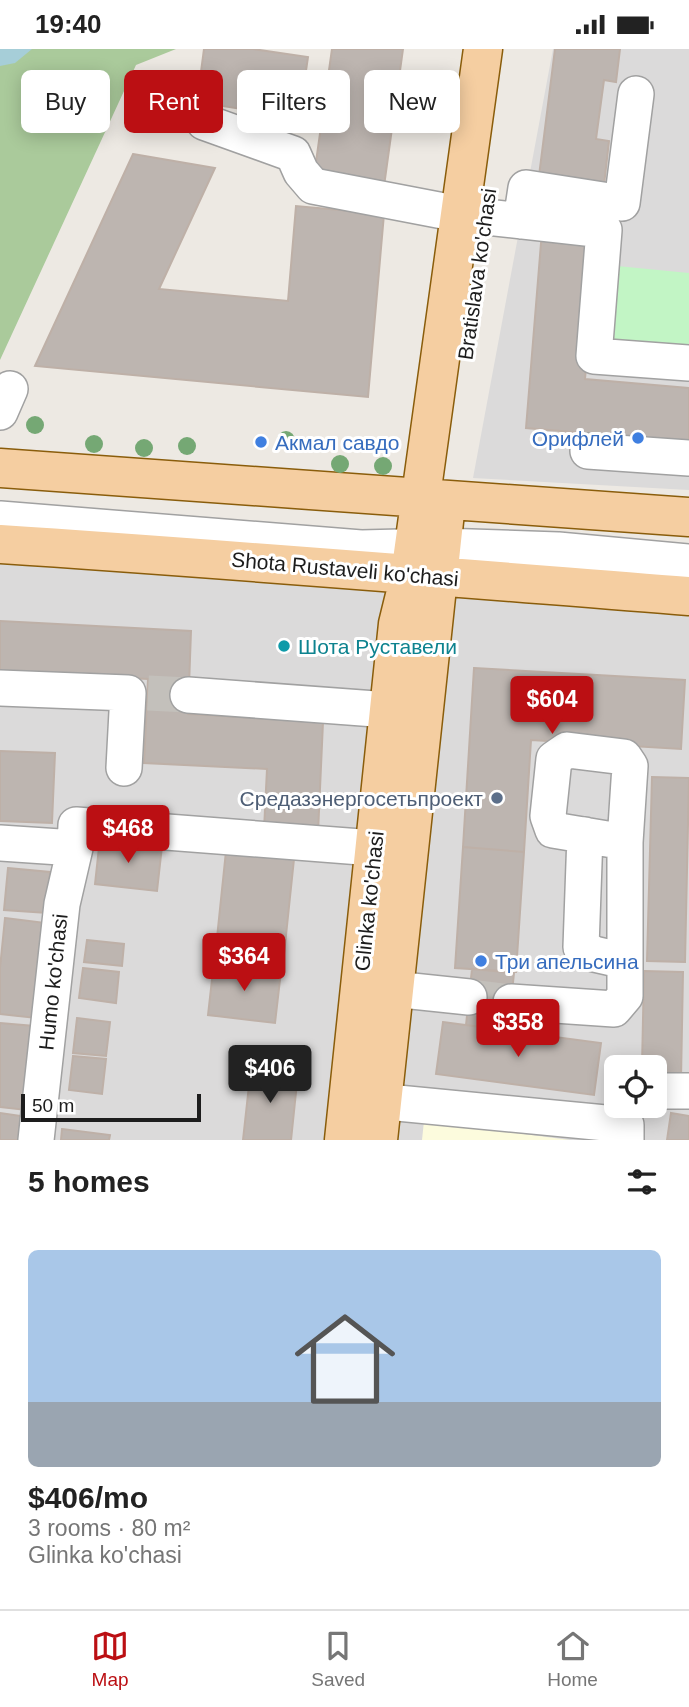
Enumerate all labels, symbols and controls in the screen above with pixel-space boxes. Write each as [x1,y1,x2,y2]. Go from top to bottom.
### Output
text: 19:40 [35,9,102,39]
chip: Buy [21,70,110,133]
chip: Rent [124,70,223,133]
chip: Filters [237,70,350,133]
chip: New [364,70,460,133]
street label: Bratislava ko'chasi [454,187,500,361]
place label: Орифлей [532,427,624,450]
marker: Орифлей [630,430,646,446]
place label: Акмал савдо [275,431,399,454]
marker: Акмал савдо [253,434,269,450]
street label: Shota Rustaveli ko'chasi [230,548,460,590]
place label: Шота Руставели [298,635,457,658]
marker: Шота Руставели [276,638,292,654]
pin: $604 [511,677,593,736]
text: $604 [526,686,578,712]
place label: Средазэнергосетьпроект [240,787,483,810]
marker: Средазэнергосетьпроект [489,790,505,806]
pin: $468 [87,805,169,865]
text: $468 [102,815,154,841]
street label: Glinka ko'chasi [350,830,388,972]
street label: Humo ko'chasi [34,913,72,1051]
pin: $364 [203,933,285,993]
text: $364 [218,943,270,969]
place label: Три апельсина [495,950,639,973]
marker: Три апельсина [473,953,489,969]
pin: $358 [477,999,559,1059]
text: $358 [492,1009,544,1035]
pin: $406 [229,1045,311,1105]
text: $406 [244,1055,296,1081]
map controls [604,1055,667,1118]
button: locate [604,1055,667,1118]
scale bar [21,1091,201,1123]
text: 50 m [32,1095,74,1116]
icon: filters [623,1163,661,1201]
text: 5 homes [28,1165,150,1198]
icon: home [282,1296,408,1422]
text: $406/mo [28,1481,148,1514]
text: 3 rooms · 80 m² [28,1515,190,1541]
text: Glinka ko'chasi [28,1542,182,1568]
tab: Map [91,1627,129,1691]
tab: Saved [311,1627,365,1691]
tab: Home [547,1627,598,1691]

